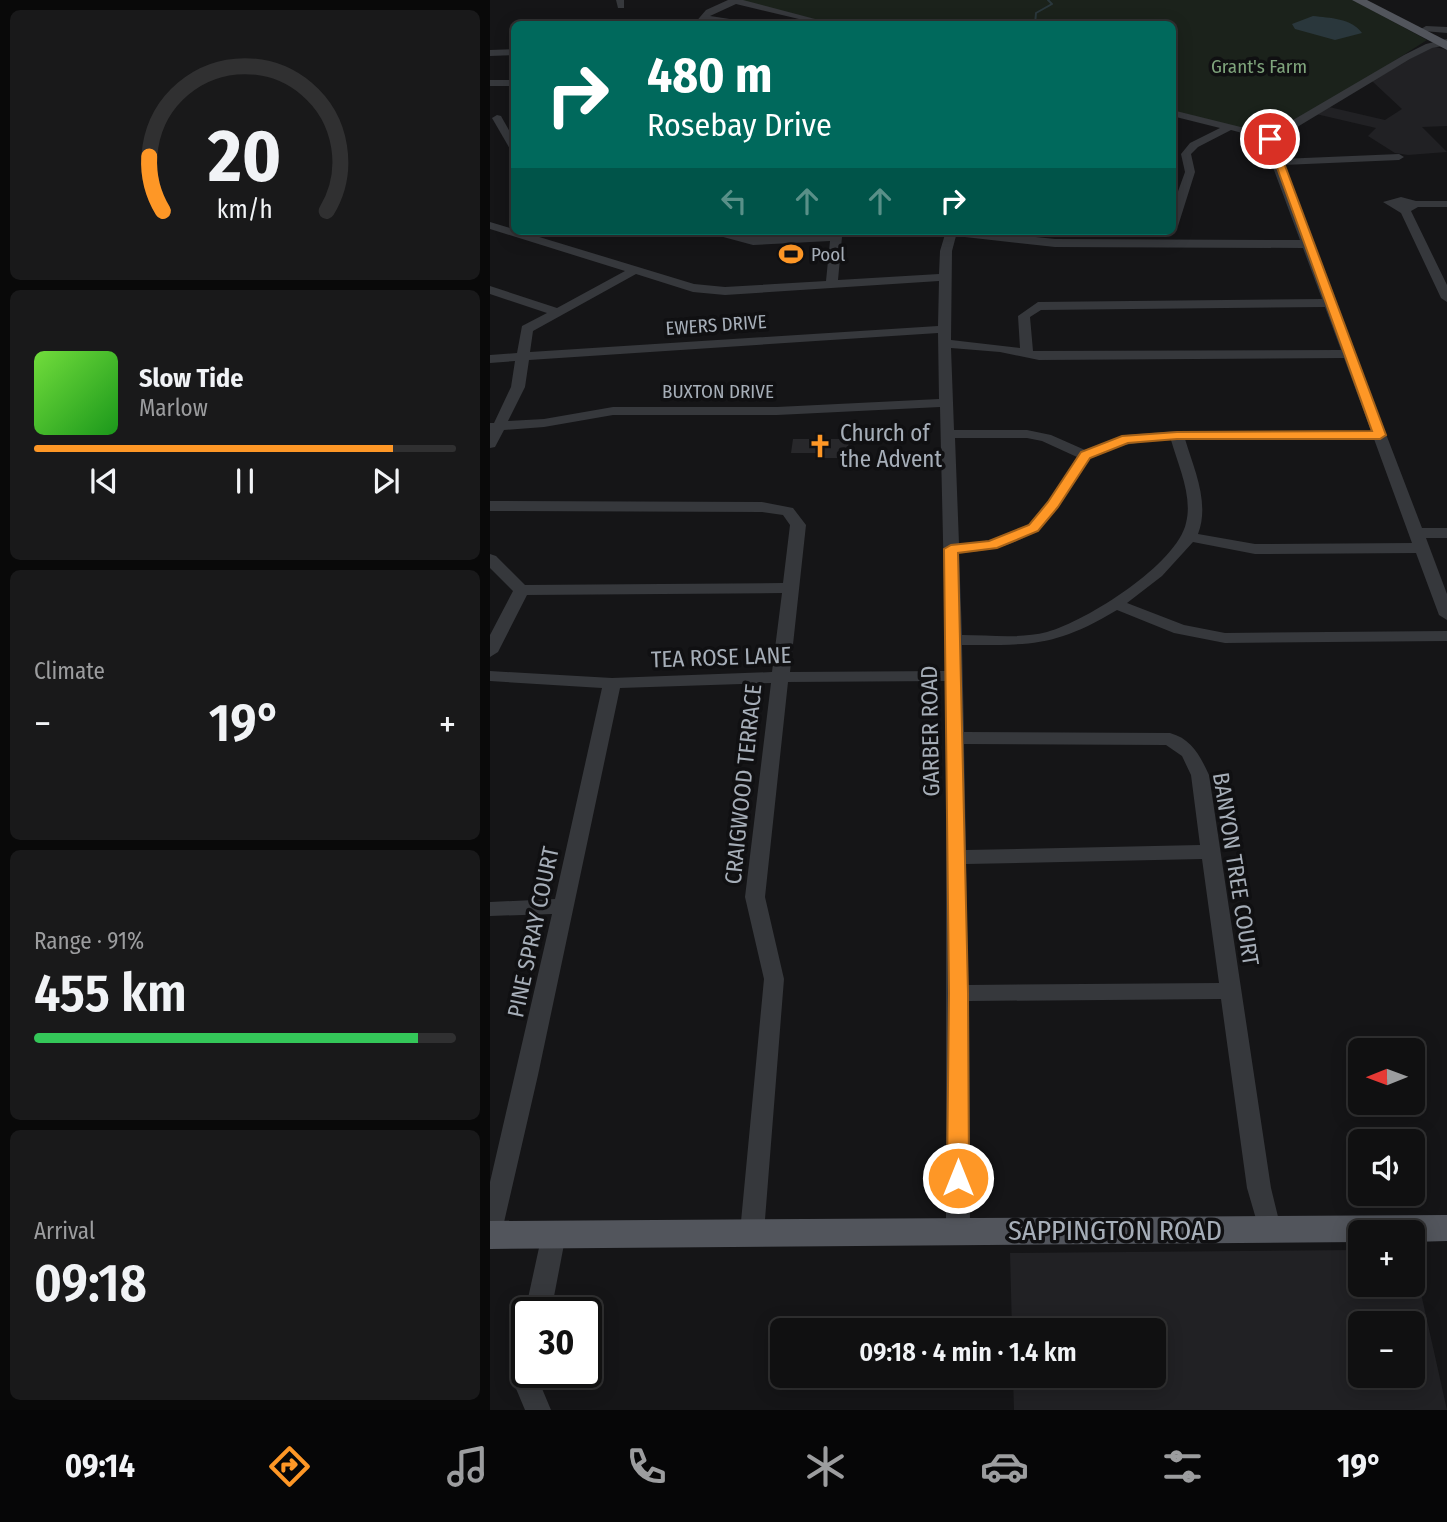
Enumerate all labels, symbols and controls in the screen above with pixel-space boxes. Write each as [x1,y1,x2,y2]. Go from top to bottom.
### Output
text: 480 m [647,46,772,105]
icon: right [532,49,623,140]
park label: Grant's Farm [1211,55,1307,78]
text: Rosebay Drive [647,106,832,144]
pin [1240,109,1300,169]
text: 20 [207,113,282,200]
icon: arrive [1251,120,1289,158]
icon: left [715,182,753,220]
icon: ahead [788,182,826,220]
icon: ahead [861,182,899,220]
icon: right [934,182,972,220]
text: km/h [217,195,273,225]
sports icon: Pool [777,240,805,268]
place label: Pool [811,243,845,266]
street label: EWERS DRIVE [665,310,767,340]
text: Slow Tide [139,363,243,394]
street label: BUXTON DRIVE [662,380,774,403]
text: Marlow [139,394,208,422]
place label: Church of the Advent [840,419,942,473]
church icon: Church of the Advent [806,432,834,460]
icon: previous [85,462,123,500]
icon: pause [226,462,264,500]
icon: next [367,462,405,500]
street label: TEA ROSE LANE [650,641,792,673]
text: Climate [34,657,105,685]
street label: GARBER ROAD [915,665,945,797]
street label: CRAIGWOOD TERRACE [719,682,767,886]
text: 19° [209,692,281,755]
text: − [34,701,51,747]
text: + [439,701,456,747]
street label: BANYON TREE COURT [1207,770,1265,968]
street label: PINE SPRAY COURT [501,844,565,1020]
text: Range · 91% [34,927,144,955]
text: 455 km [34,962,187,1025]
north arrow [1348,1038,1424,1115]
map controls [1348,1038,1425,1388]
button: sound [1348,1129,1425,1206]
position arrow [921,1141,995,1215]
street label: SAPPINGTON ROAD [1008,1214,1222,1247]
text: Arrival [34,1217,95,1245]
button: + [1348,1220,1425,1297]
text: 09:18 [34,1252,147,1315]
speed limit sign: 30 [511,1297,602,1388]
button: − [1348,1311,1425,1388]
text: 09:18 · 4 min · 1.4 km [859,1337,1077,1368]
icon: directions [265,1442,314,1491]
icon: music [443,1442,492,1491]
icon: phone [622,1442,671,1491]
icon: climate [801,1442,850,1491]
icon: car [980,1442,1029,1491]
icon: filters [1158,1442,1207,1491]
text: 09:14 [65,1447,135,1485]
text: 19° [1337,1447,1382,1485]

